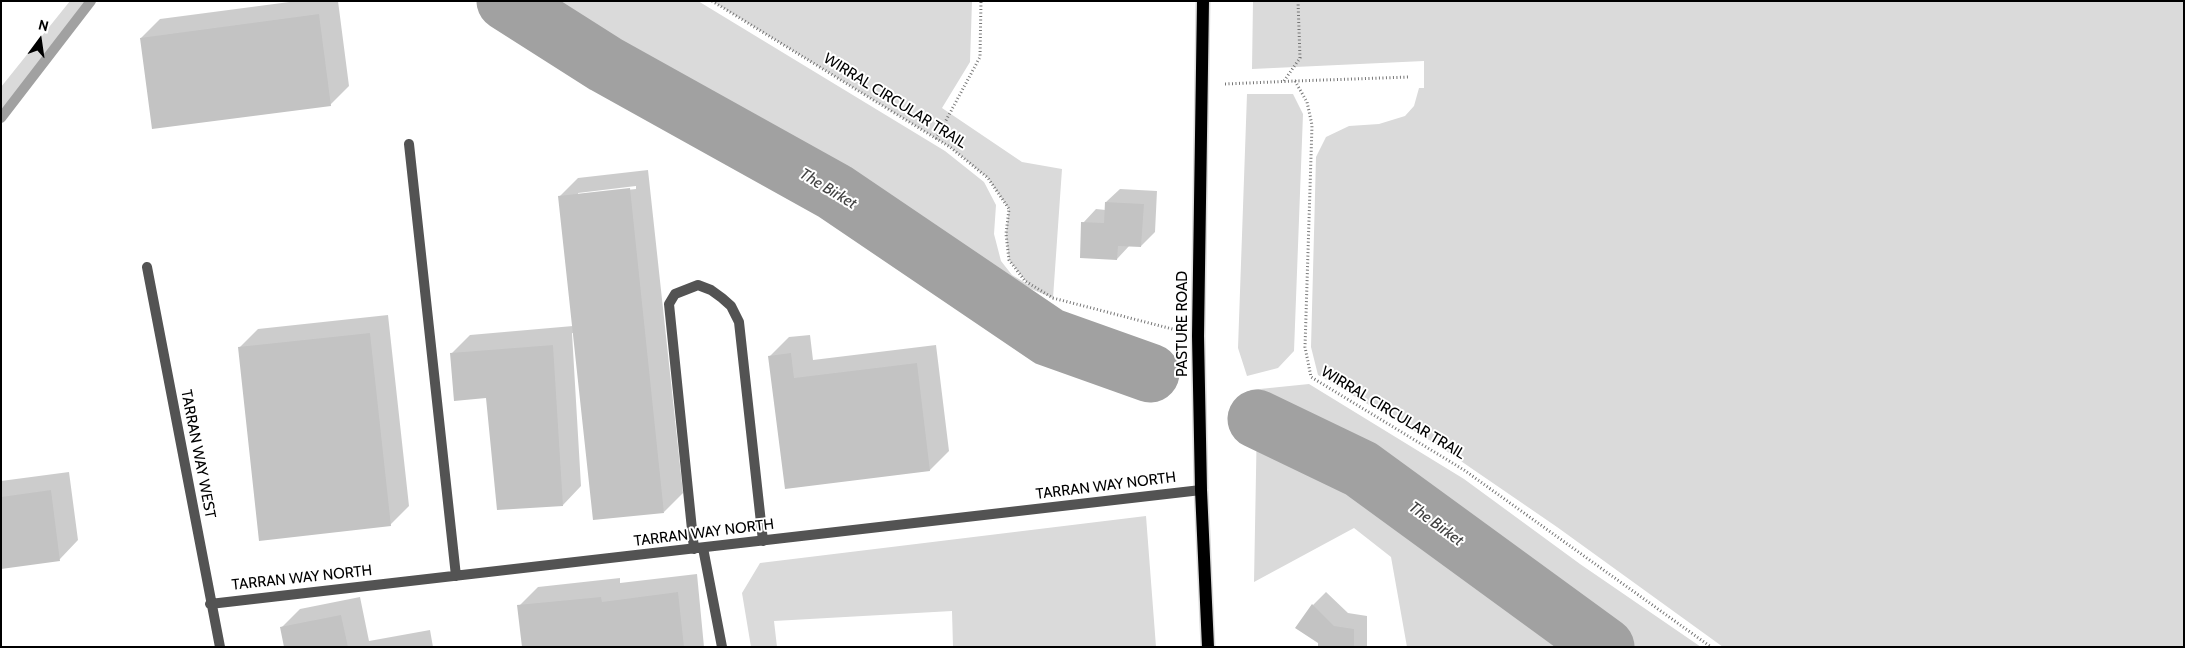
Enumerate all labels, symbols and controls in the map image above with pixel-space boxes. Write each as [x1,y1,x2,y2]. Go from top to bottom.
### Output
north arrow [15,15,65,65]
text: N [37,16,51,35]
street label: WIRRAL CIRCULAR TRAIL [820,50,970,152]
water label: The Birket [796,165,860,213]
street label: PASTURE ROAD [1174,271,1192,377]
street label: WIRRAL CIRCULAR TRAIL [1318,363,1468,463]
street label: TARRAN WAY WEST [177,388,219,520]
street label: TARRAN WAY NORTH [1035,468,1177,504]
water label: The Birket [1405,498,1467,550]
street label: TARRAN WAY NORTH [633,515,775,551]
street label: TARRAN WAY NORTH [231,562,373,594]

